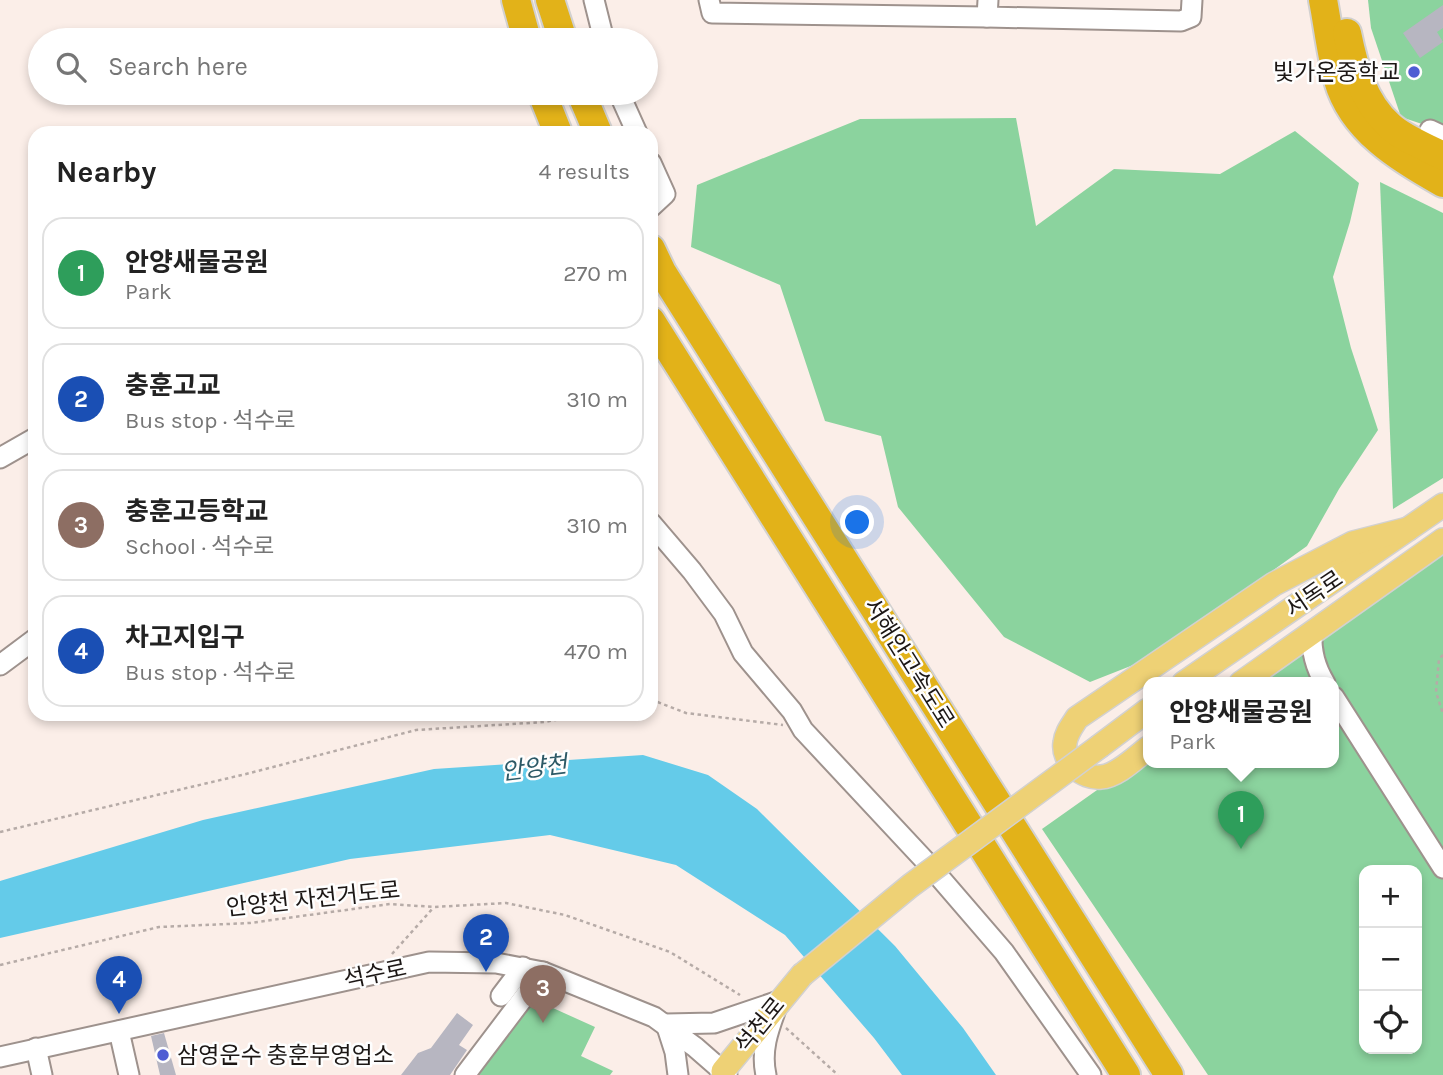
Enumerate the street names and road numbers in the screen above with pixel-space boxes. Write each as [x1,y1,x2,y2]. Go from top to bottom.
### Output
street label: 서독로 [1280,565,1348,623]
street label: 서해안고속도로 [858,593,960,733]
street label: 안양천 자전거도로 [225,876,401,922]
street label: 석수로 [341,954,409,994]
street label: 석천로 [730,992,790,1058]

